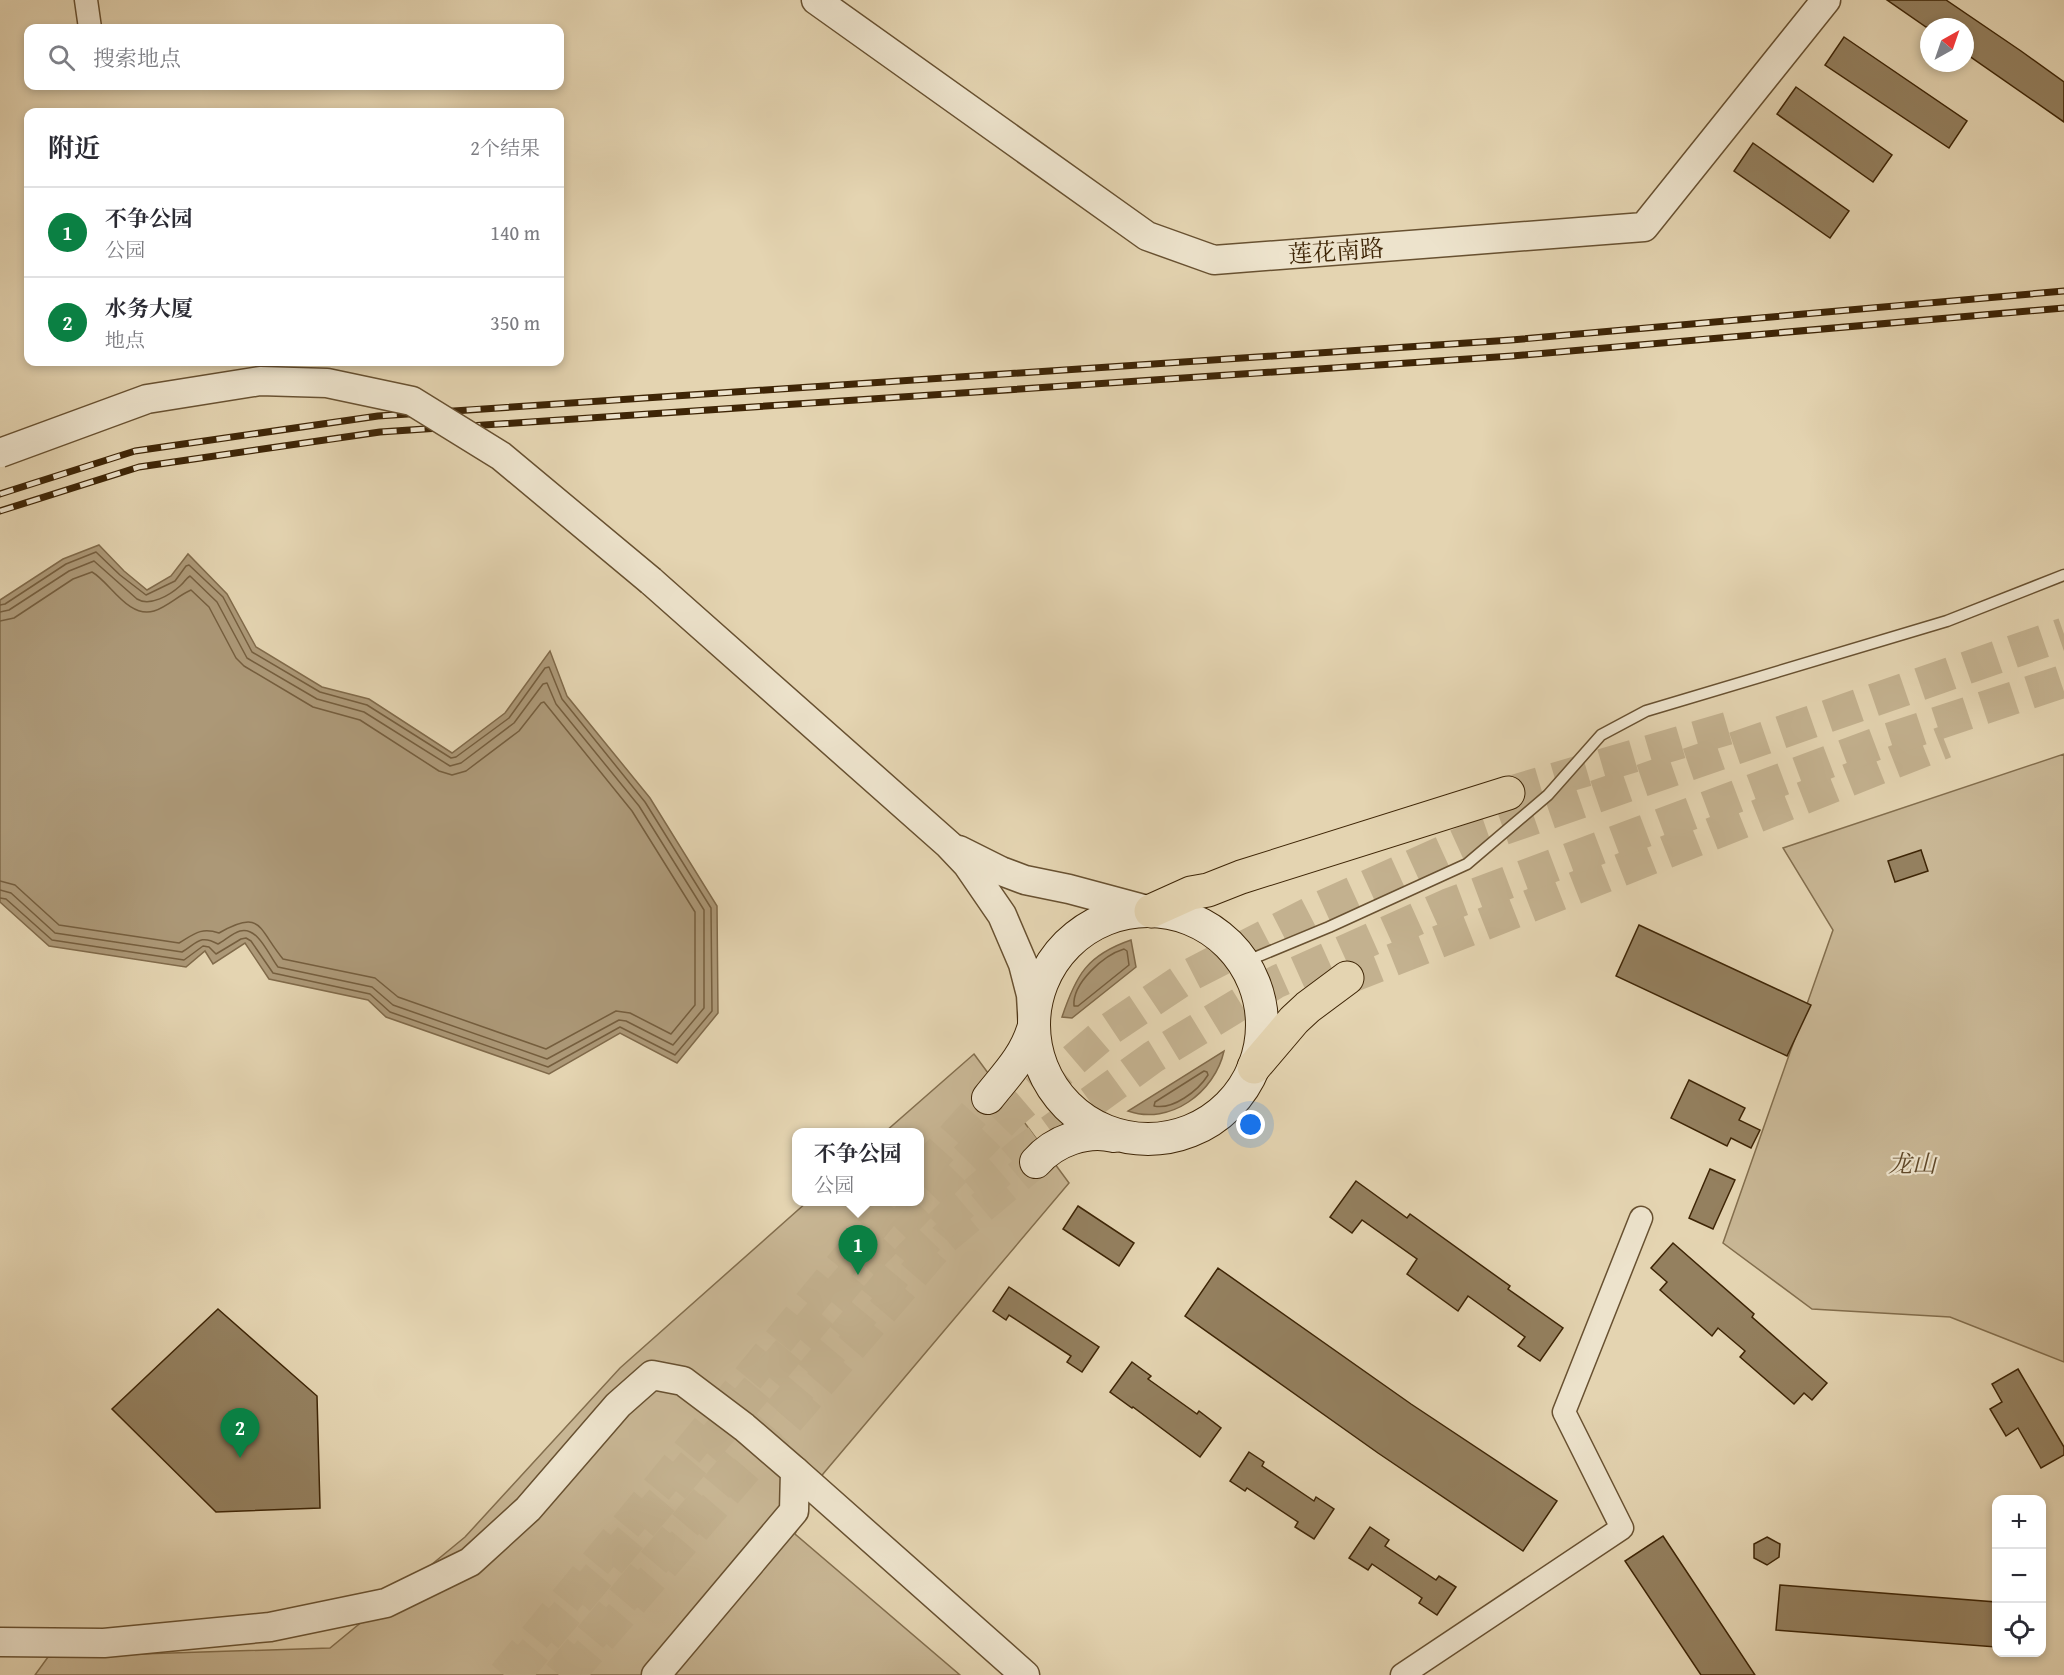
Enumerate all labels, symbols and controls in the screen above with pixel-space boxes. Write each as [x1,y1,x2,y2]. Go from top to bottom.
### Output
north arrow [1920,18,1974,72]
search box [24,24,564,90]
icon: search [45,41,78,74]
text: 搜索地点 [93,42,181,74]
text: 附近 [48,128,100,167]
text: 2个结果 [470,133,540,162]
text: 不争公园 [105,202,193,234]
text: 1 [62,218,73,247]
text: 140 m [490,218,540,247]
street label: 莲花南路 [1287,230,1385,272]
text: 公园 [105,235,145,264]
text: 水务大厦 [105,292,193,324]
text: 2 [62,308,73,337]
text: 350 m [490,308,540,337]
text: 地点 [105,325,145,354]
your location [1236,1110,1265,1139]
popup [792,1128,924,1206]
text: 不争公园 [814,1137,902,1169]
park label: 龙山 [1888,1146,1938,1181]
text: 公园 [814,1170,854,1199]
pin: 1 [838,1226,878,1275]
pin: 2 [220,1408,260,1458]
map controls [1992,1495,2046,1657]
button: + [1992,1495,2046,1549]
button: − [1992,1549,2046,1603]
button: locate [1992,1603,2046,1657]

